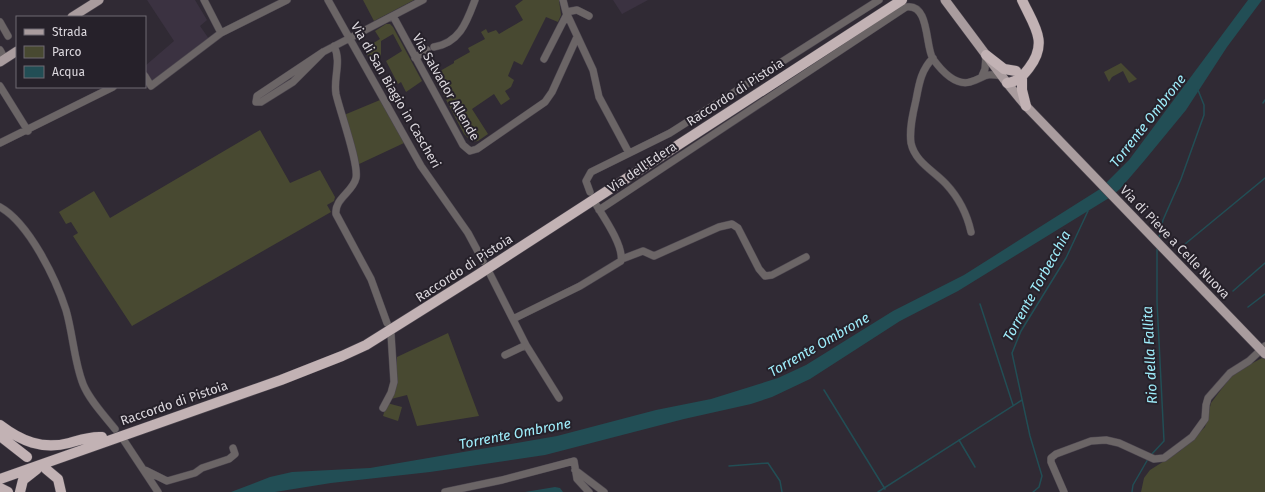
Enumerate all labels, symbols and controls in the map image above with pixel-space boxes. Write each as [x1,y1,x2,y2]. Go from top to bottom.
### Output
legend [16,16,146,88]
street label: Via di San Biagio in Cascheri [348,19,444,171]
text: Strada [52,25,87,39]
street label: Via Salvador Allende [409,31,483,143]
text: Parco [52,45,82,59]
street label: Raccordo di Pistoia [684,55,786,129]
text: Acqua [52,65,85,79]
water label: Torrente Ombrone [1106,71,1190,171]
street label: Via dell'Edera [605,138,679,196]
street label: Via di Pieve a Celle Nuova [1117,182,1233,302]
water label: Torrente Torbecchia [1000,228,1074,344]
street label: Raccordo di Pistoia [413,231,515,305]
water label: Rio della Fallita [1139,306,1161,404]
water label: Torrente Ombrone [766,309,872,381]
street label: Raccordo di Pistoia [118,378,230,428]
water label: Torrente Ombrone [458,415,572,453]

